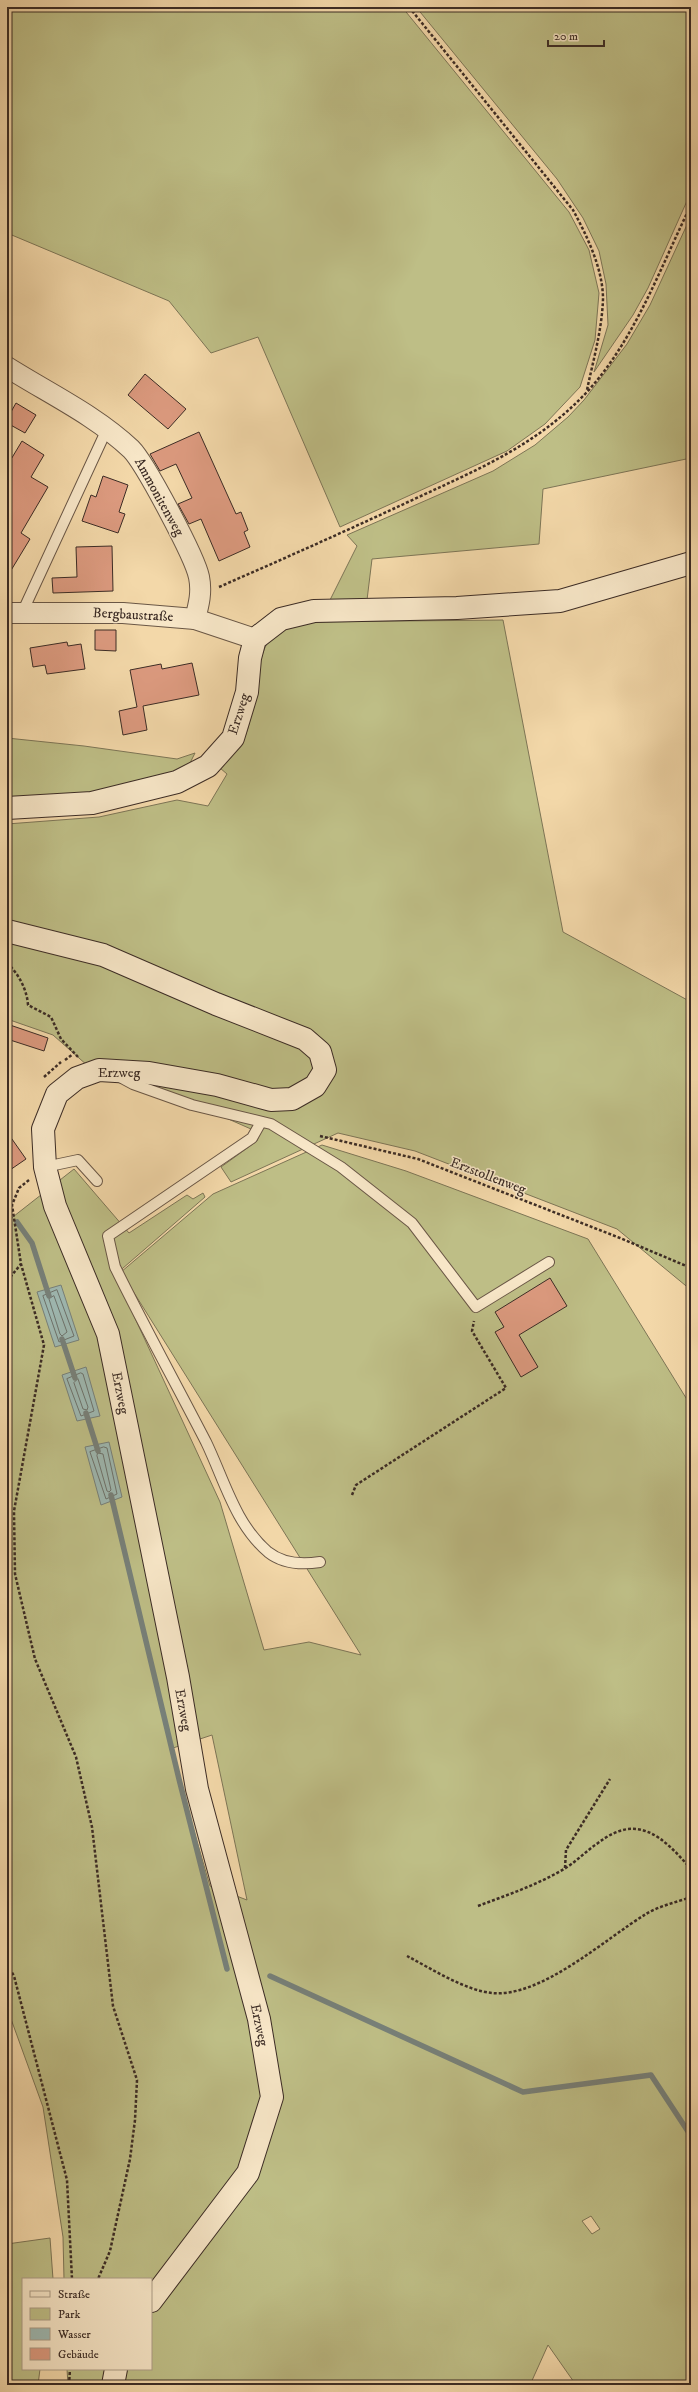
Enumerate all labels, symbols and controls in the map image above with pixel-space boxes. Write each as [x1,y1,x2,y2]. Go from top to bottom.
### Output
scale bar [548,22,604,48]
text: 20 m [554,29,578,44]
street label: Ammonitenweg [130,455,188,539]
street label: Bergbaustraße [92,604,174,626]
street label: Erzweg [224,691,254,737]
street label: Erzweg [98,1064,141,1082]
street label: Erzstollenweg [447,1153,529,1199]
street label: Erzweg [107,1370,133,1416]
street label: Erzweg [170,1687,196,1733]
street label: Erzweg [246,2002,272,2048]
legend [22,2278,152,2370]
text: Straße [58,2287,90,2302]
text: Park [58,2307,80,2322]
text: Wasser [57,2327,91,2342]
text: Gebäude [58,2347,99,2362]

